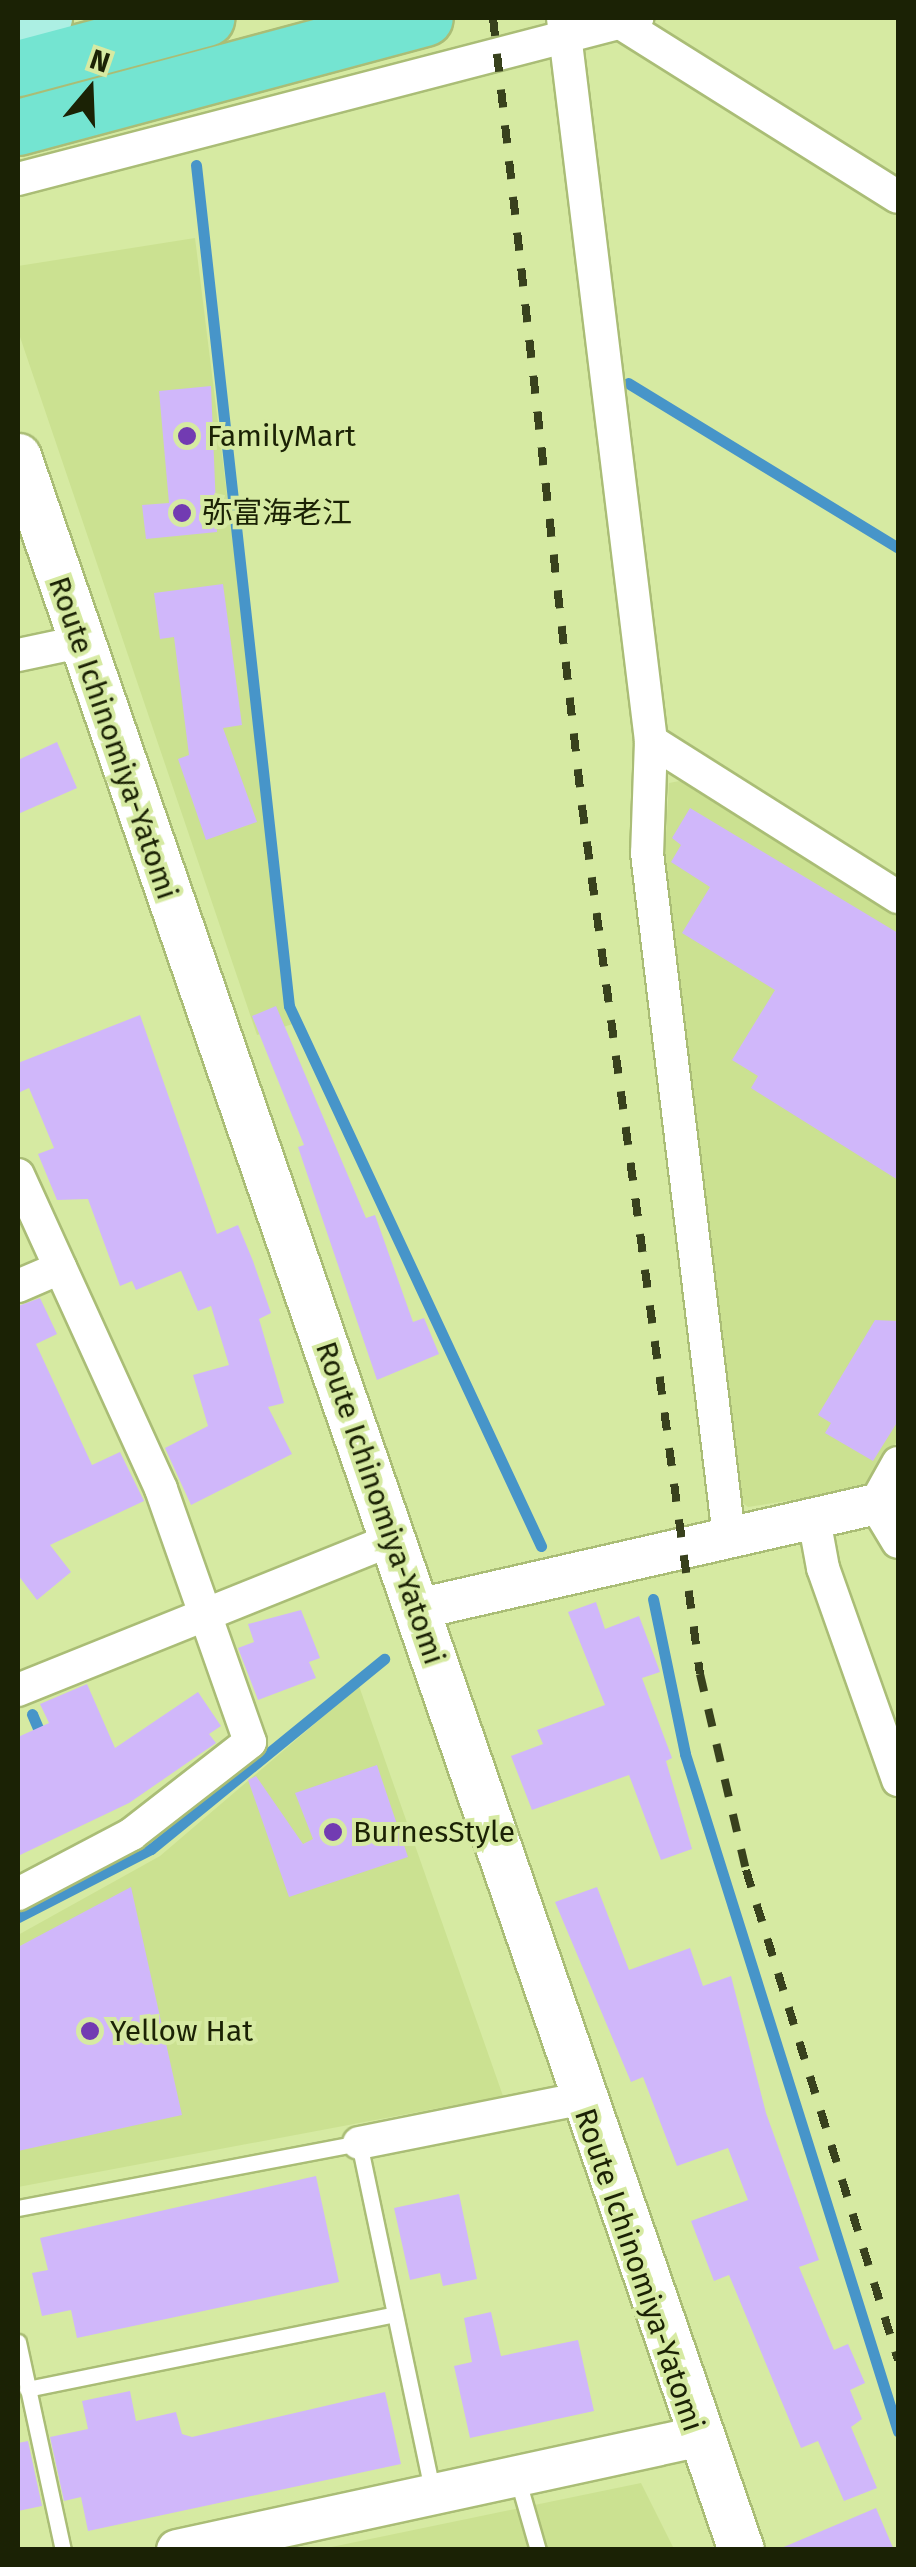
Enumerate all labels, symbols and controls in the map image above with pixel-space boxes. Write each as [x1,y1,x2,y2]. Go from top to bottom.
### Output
north arrow [40,40,140,140]
text: N [86,43,114,80]
place label: FamilyMart [207,418,356,454]
marker: FamilyMart [176,425,198,447]
place label: 弥富海老江 [202,495,352,531]
marker: 弥富海老江 [171,502,193,524]
street label: Route Ichinomiya-Yatomi [41,572,185,904]
street label: Route Ichinomiya-Yatomi [308,1337,452,1669]
place label: BurnesStyle [353,1814,515,1850]
marker: BurnesStyle [322,1821,344,1843]
place label: Yellow Hat [110,2013,253,2049]
marker: Yellow Hat [79,2020,101,2042]
street label: Route Ichinomiya-Yatomi [567,2104,711,2436]

